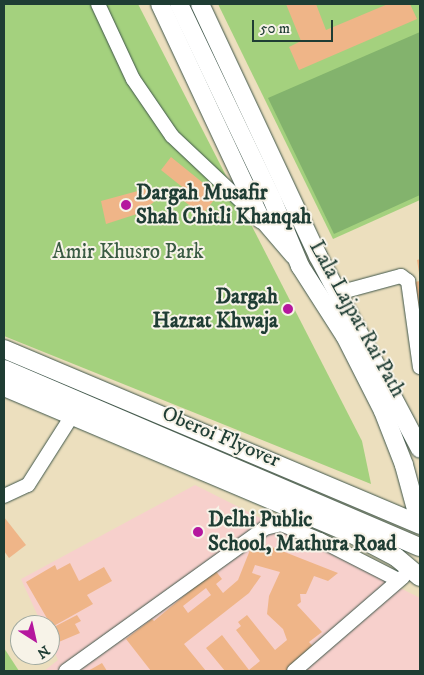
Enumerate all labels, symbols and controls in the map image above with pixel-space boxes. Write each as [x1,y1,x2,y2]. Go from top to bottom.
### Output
scale bar [254,10,335,42]
text: 50 m [260,19,290,38]
place label: Dargah Musafir Shah Chitli Khanqah [136,180,312,230]
marker: Dargah Musafir Shah Chitli Khanqah [120,199,132,211]
street label: Lala Lajpat Rai Path [304,236,410,402]
park label: Amir Khusro Park [52,239,204,265]
place label: Dargah Hazrat Khwaja [152,284,278,334]
marker: Dargah Hazrat Khwaja [282,303,294,315]
street label: Oberoi Flyover [158,401,284,473]
place label: Delhi Public School, Mathura Road [208,507,397,557]
marker: Delhi Public School, Mathura Road [192,526,204,538]
north arrow [10,615,60,665]
text: N [33,641,53,662]

